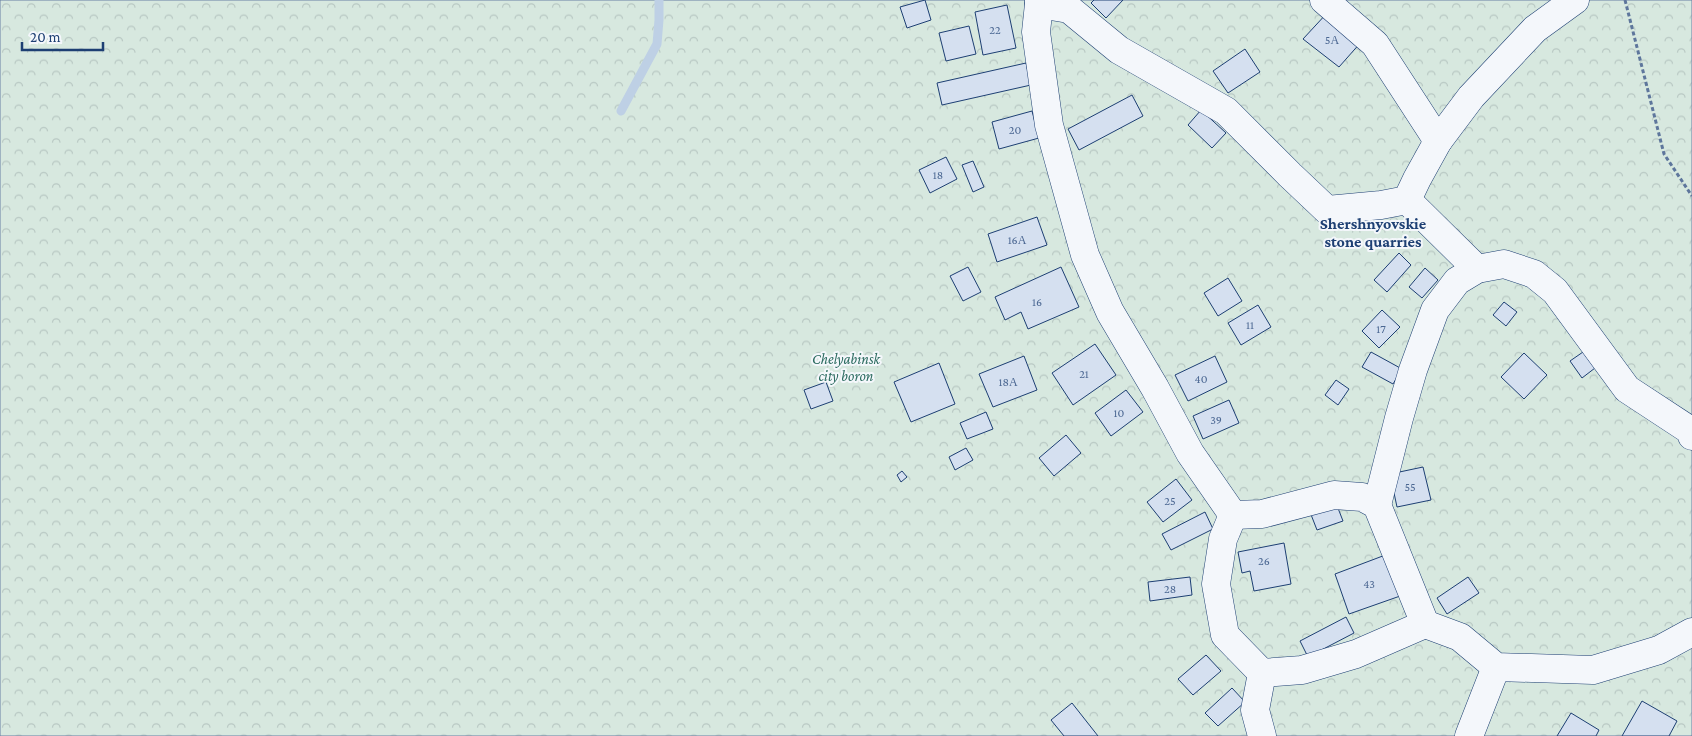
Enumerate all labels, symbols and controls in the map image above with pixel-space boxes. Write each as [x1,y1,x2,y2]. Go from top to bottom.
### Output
scale bar [22,20,104,52]
house number: 22 [989,23,1001,37]
text: 20 m [30,29,61,45]
house number: 5А [1325,33,1339,47]
house number: 20 [1009,123,1021,137]
house number: 18 [933,168,943,182]
district label: Shershnyovskie stone quarries [1320,215,1427,250]
house number: 16А [1008,233,1027,247]
house number: 16 [1032,295,1042,309]
house number: 11 [1246,318,1254,332]
house number: 17 [1376,322,1386,336]
park label: Chelyabinsk city boron [812,351,882,385]
house number: 21 [1079,367,1089,381]
house number: 40 [1195,372,1208,386]
house number: 18А [998,375,1018,389]
house number: 10 [1114,406,1125,420]
house number: 39 [1210,413,1222,427]
house number: 55 [1404,480,1416,494]
house number: 25 [1164,494,1176,508]
house number: 26 [1258,554,1270,568]
house number: 43 [1363,577,1375,591]
house number: 28 [1164,582,1176,596]

